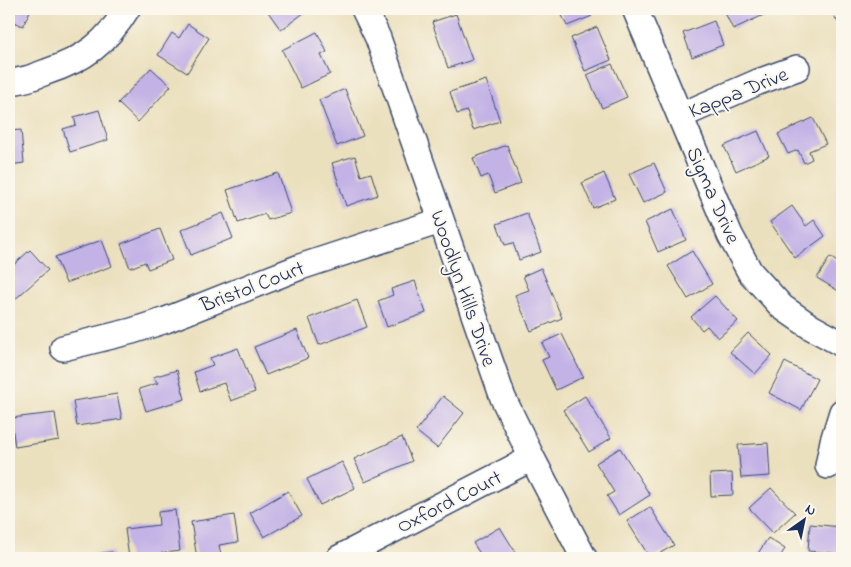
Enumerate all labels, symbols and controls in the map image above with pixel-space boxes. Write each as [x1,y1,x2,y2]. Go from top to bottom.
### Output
street label: Kappa Drive [685,60,794,127]
street label: Sigma Drive [676,142,747,251]
street label: Woodlyn Hills Drive [419,206,503,372]
street label: Bristol Court [195,254,309,322]
street label: Oxford Court [392,464,508,542]
north arrow [778,494,828,544]
text: N [801,499,820,522]

